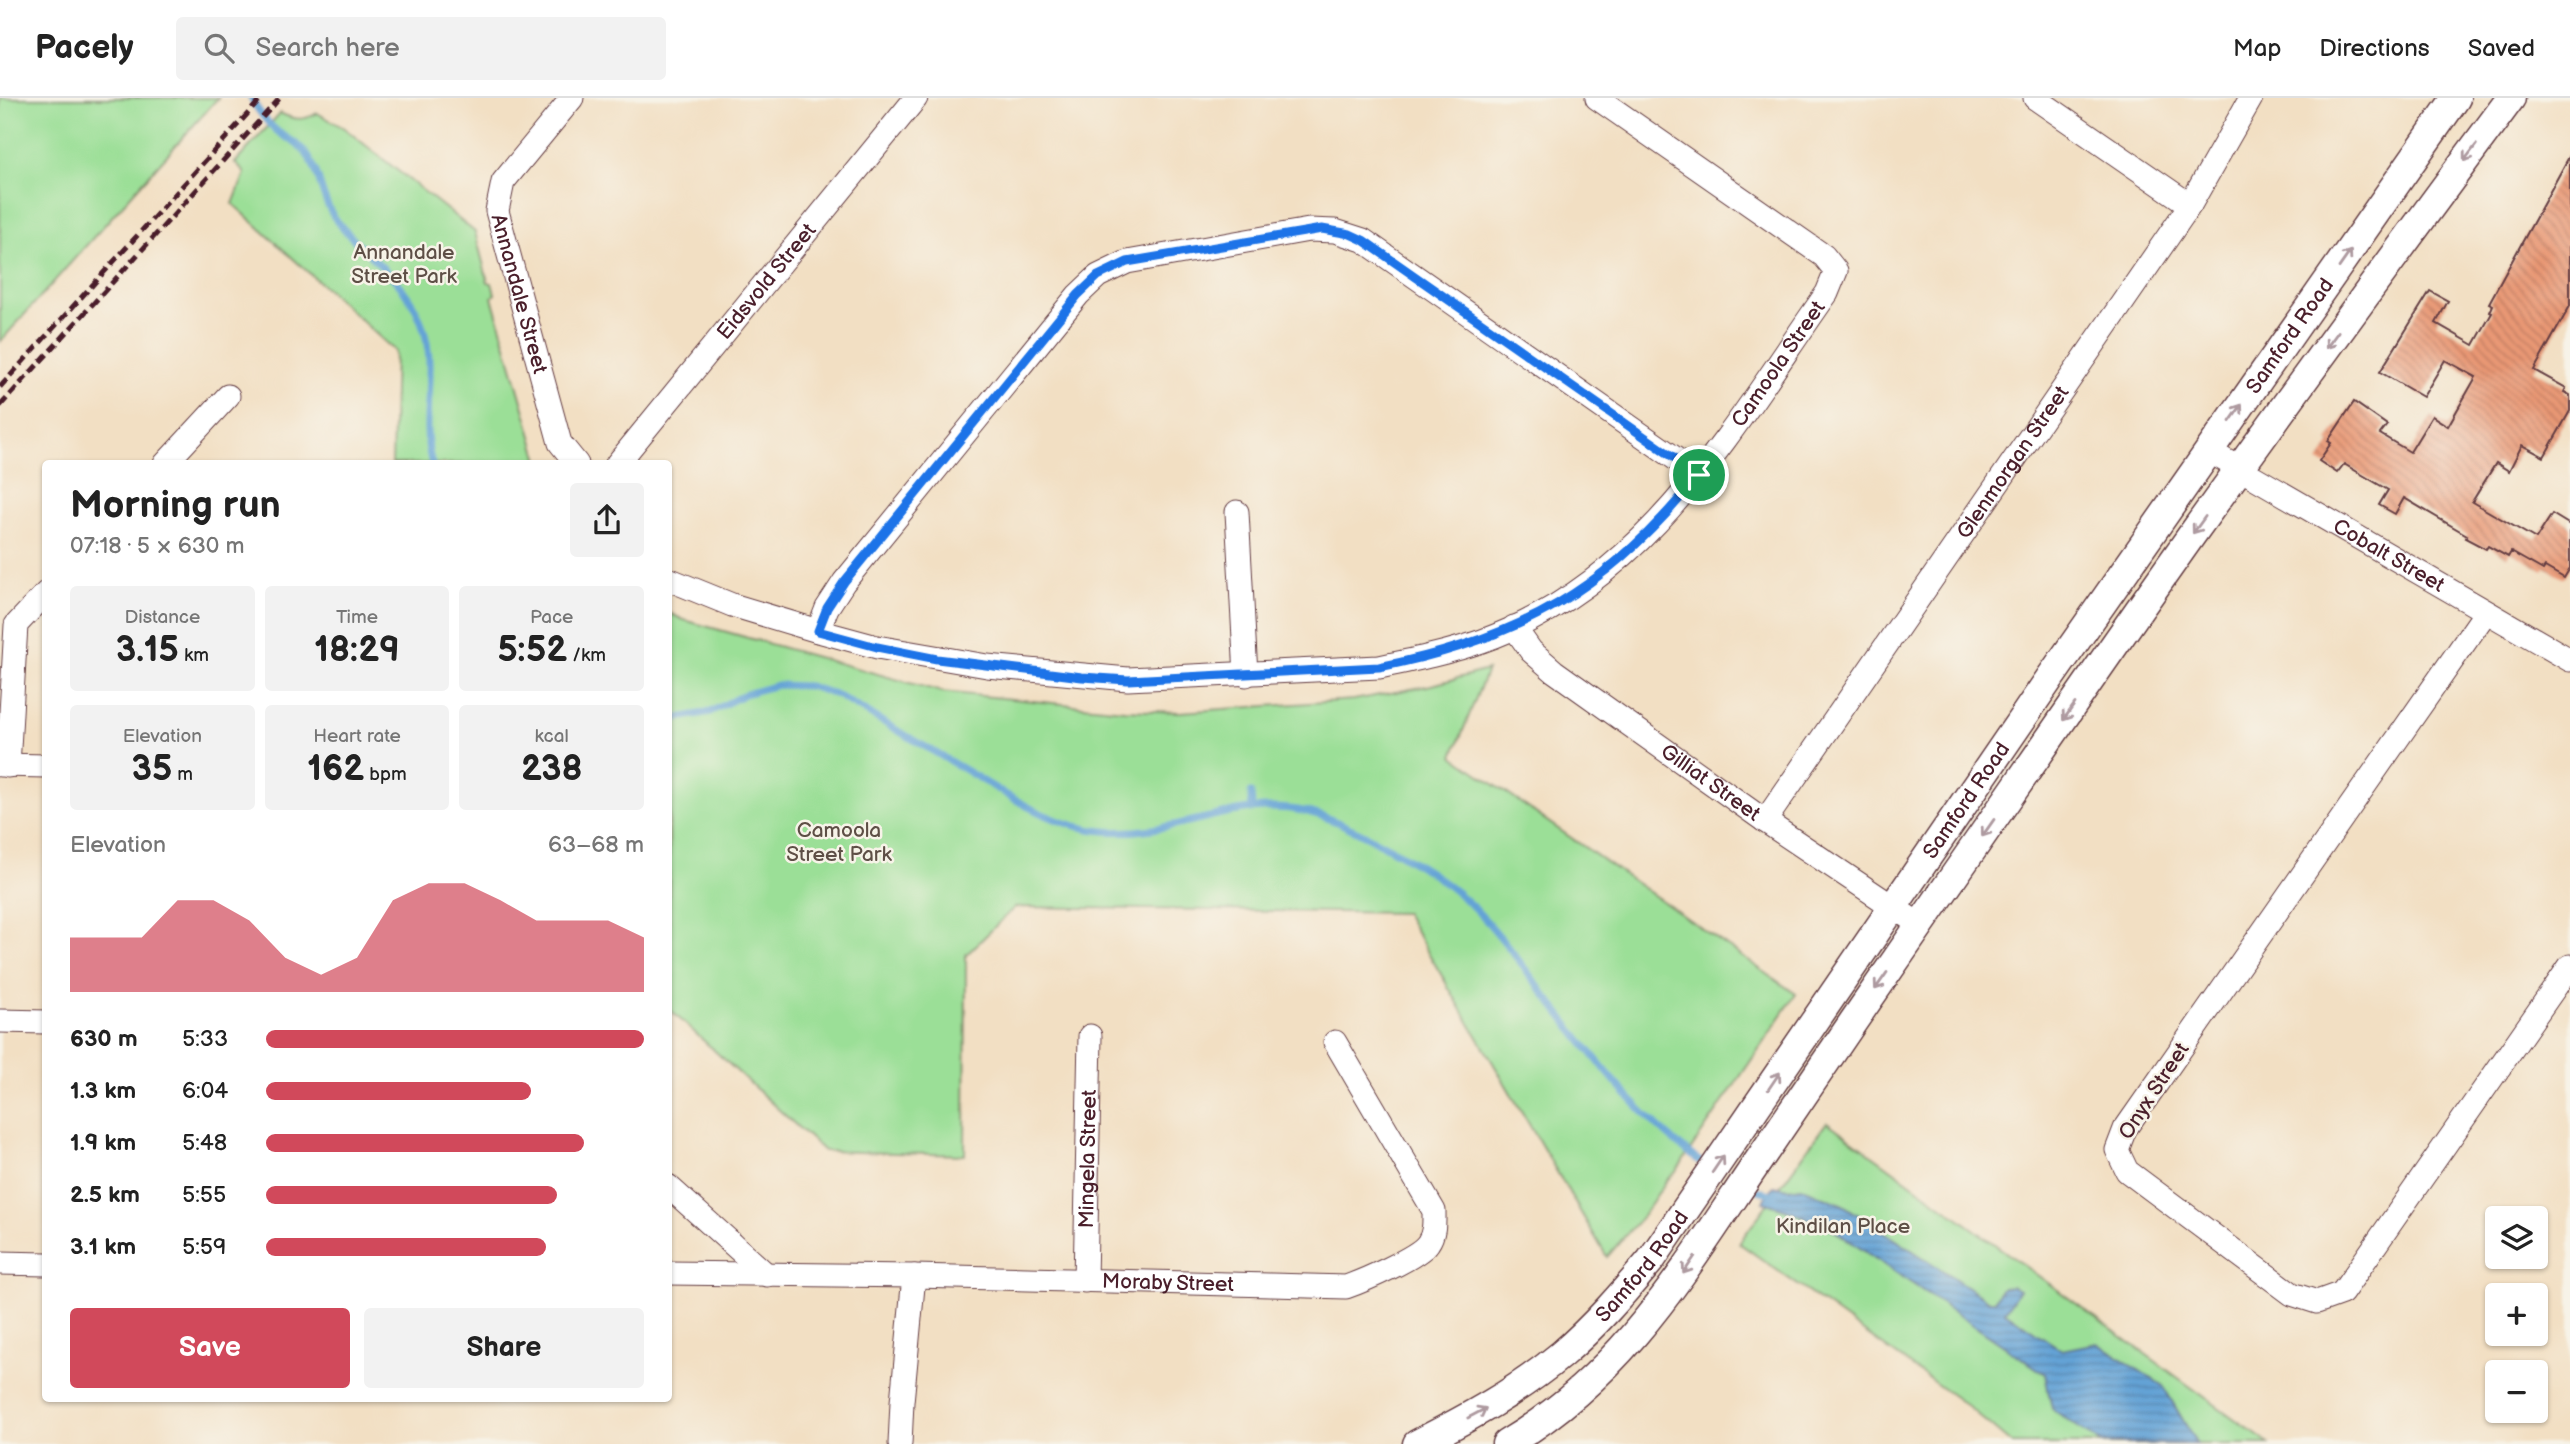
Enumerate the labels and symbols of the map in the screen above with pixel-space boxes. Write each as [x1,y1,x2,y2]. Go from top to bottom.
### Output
one-way arrow [2463,143,2478,162]
street label: Annandale Street [486,211,553,377]
street label: Eidsvold Street [712,218,821,344]
park label: Annandale Street Park [351,240,457,289]
one-way arrow [2338,250,2352,269]
street label: Samford Road [2240,273,2339,398]
street label: Camoola Street [1726,295,1831,432]
one-way arrow [2325,330,2340,349]
street label: Glenmorgan Street [1951,381,2074,543]
one-way arrow [2229,404,2243,423]
pin [1669,445,1729,505]
street label: Cobalt Street [2329,513,2450,598]
one-way arrow [2192,515,2206,534]
one-way arrow [2062,702,2076,721]
street label: Samford Road [1918,737,2015,863]
street label: Gilliat Street [1656,738,1766,826]
park label: Camoola Street Park [786,818,892,867]
one-way arrow [1981,818,1995,837]
one-way arrow [1874,971,1888,991]
street label: Onyx Street [2114,1038,2195,1144]
one-way arrow [1767,1072,1781,1091]
street label: Mingela Street [1074,1089,1101,1229]
one-way arrow [1711,1155,1725,1174]
street label: Samford Road [1590,1206,1694,1327]
park label: Kindilan Place [1776,1214,1910,1239]
one-way arrow [1681,1255,1696,1274]
street label: Moraby Street [1102,1268,1235,1297]
one-way arrow [1467,1406,1487,1420]

